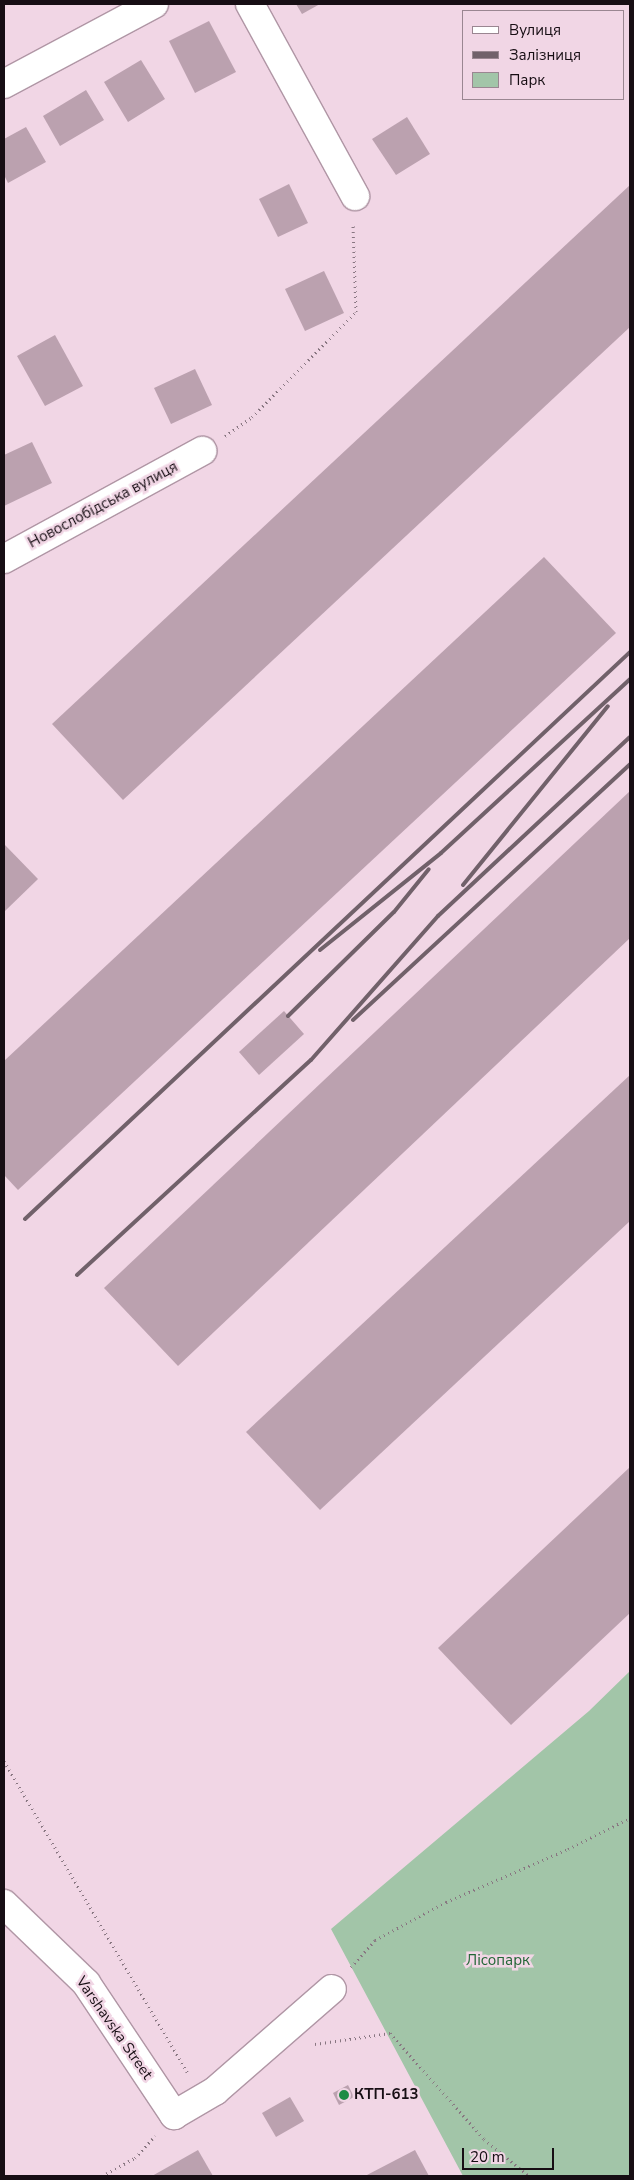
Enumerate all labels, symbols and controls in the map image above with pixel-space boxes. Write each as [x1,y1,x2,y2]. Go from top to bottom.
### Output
legend [462,10,624,100]
text: Вулиця [509,20,561,40]
text: Залізниця [509,45,581,65]
text: Парк [509,70,545,90]
street label: Новослобідська вулиця [25,458,181,552]
park label: Лісопарк [466,1952,530,1970]
street label: Varshavska Street [72,1973,156,2083]
place label: КТП-613 [354,2086,418,2104]
marker: КТП-613 [338,2089,350,2101]
scale bar [464,2138,556,2170]
text: 20 m [470,2147,505,2167]

